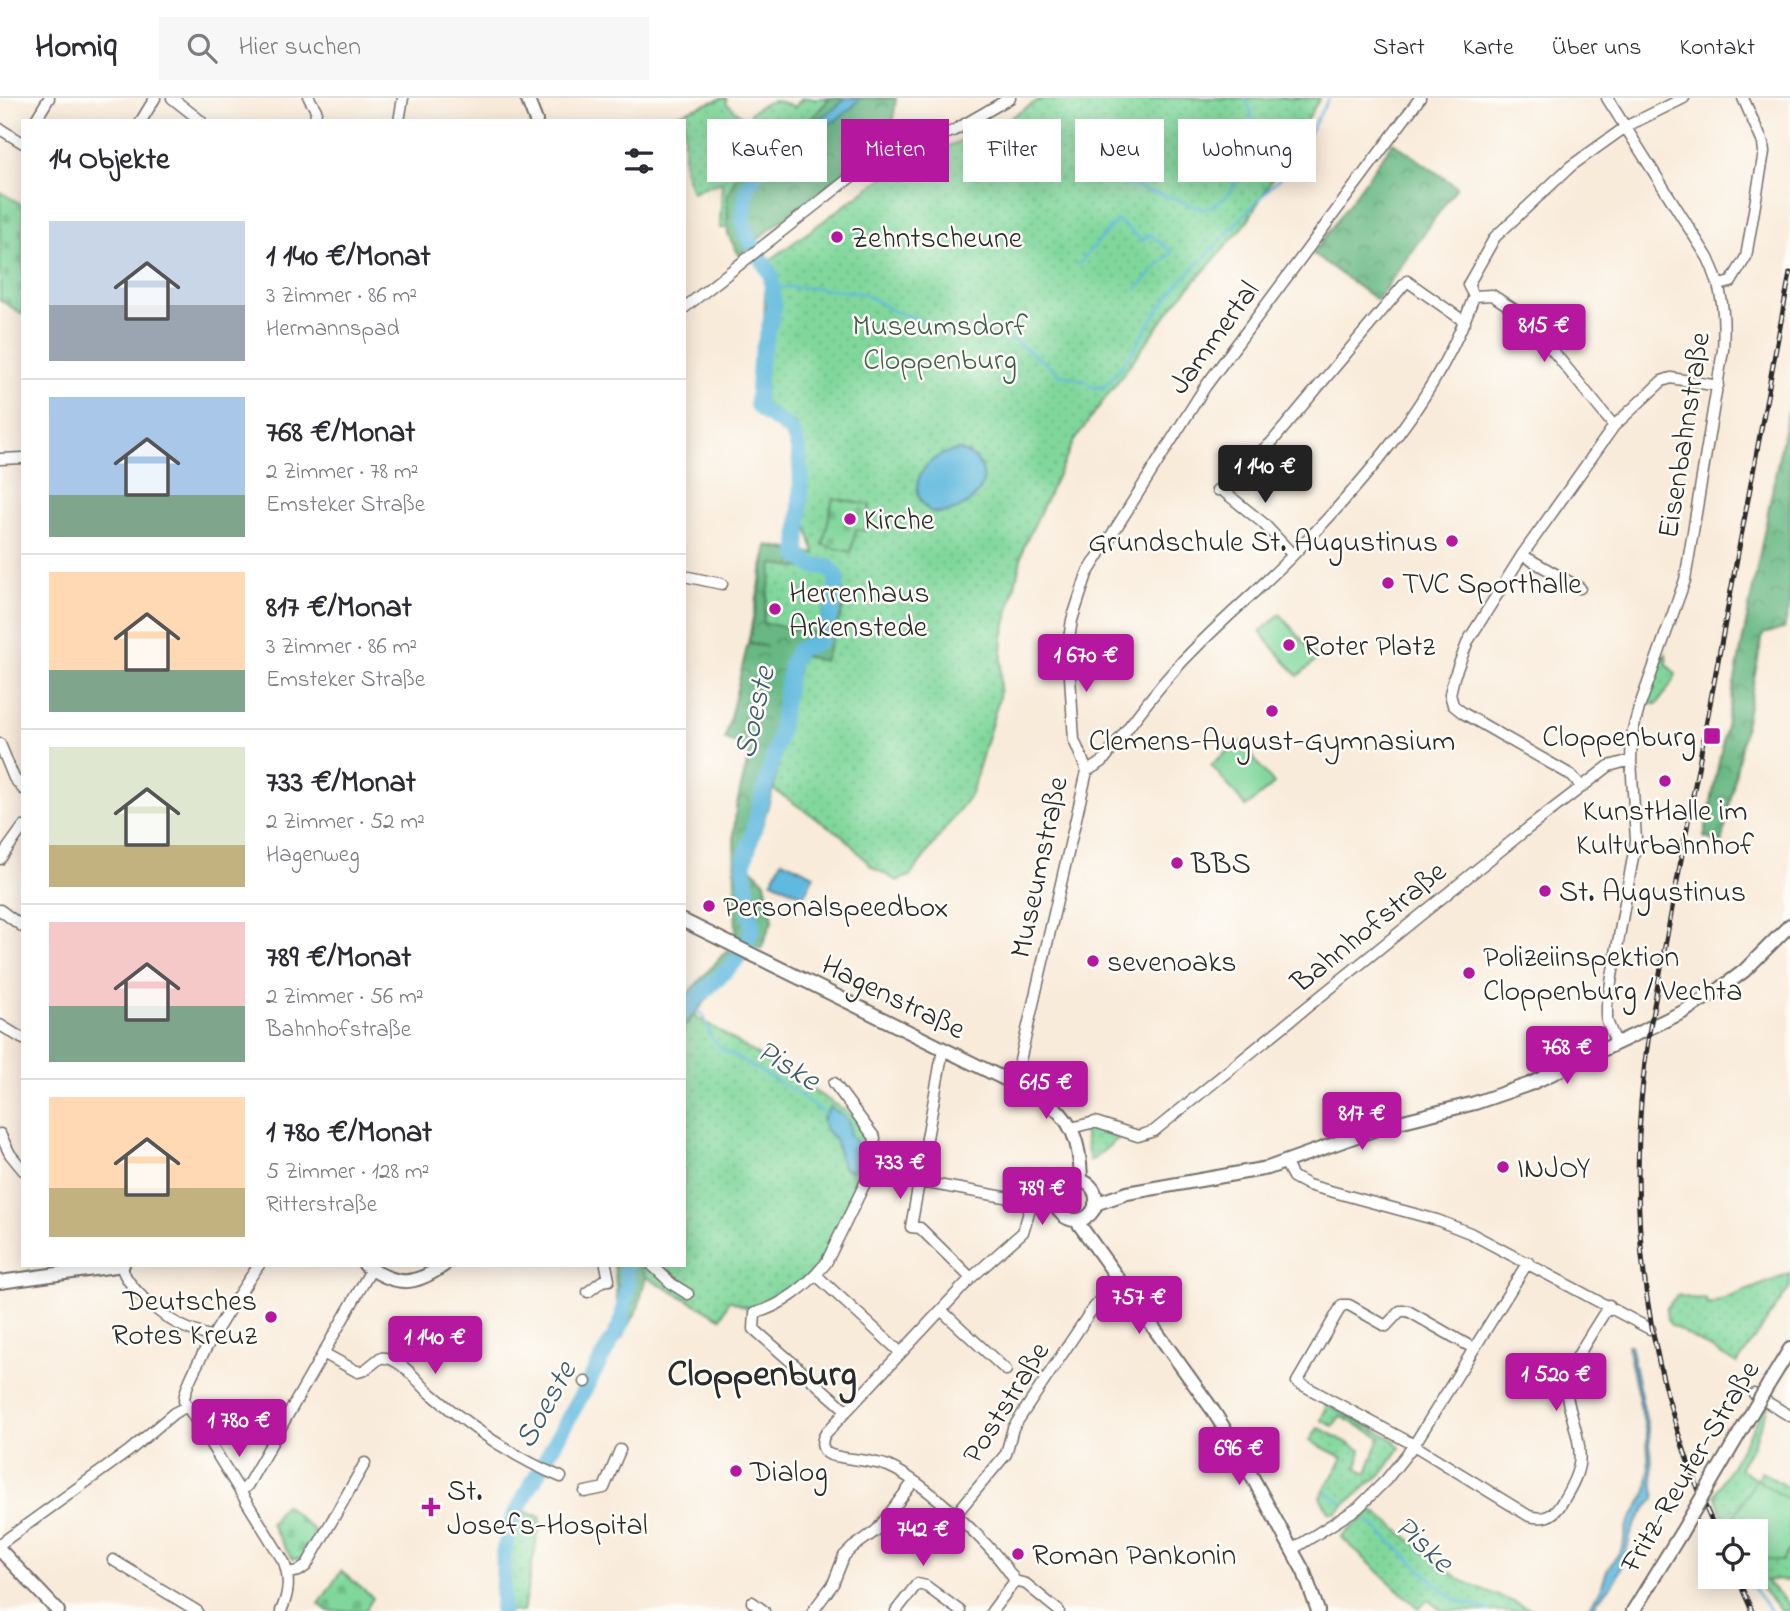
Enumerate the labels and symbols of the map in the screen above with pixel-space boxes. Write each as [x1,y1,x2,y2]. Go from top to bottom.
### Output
place label: Zehntscheune [851,218,1023,262]
marker: Zehntscheune [829,229,845,245]
street label: Jammertal [1159,273,1272,405]
pin: 815 € [1495,304,1593,364]
park label: Museumsdorf Cloppenburg [852,306,1028,384]
street label: Eisenbahnstraße [1648,329,1724,542]
pin: 1 140 € [1200,446,1330,505]
place label: Kirche [864,500,935,544]
marker: Kirche [842,511,858,527]
place label: Grundschule St. Augustinus [1088,522,1438,566]
marker: Grundschule St. Augustinus [1444,533,1460,549]
place label: TVC Sporthalle [1402,564,1582,608]
place label: Herrenhaus Arkenstede [789,573,930,651]
marker: TVC Sporthalle [1380,575,1396,591]
marker: Herrenhaus Arkenstede [767,601,783,617]
place label: Roter Platz [1303,626,1435,670]
pin: 1 670 € [1021,634,1151,694]
marker: Roter Platz [1281,637,1297,653]
water label: Soeste [723,661,790,763]
marker: Clemens-August-Gymnasium [1264,703,1280,719]
place label: Cloppenburg [1542,717,1696,761]
place label: Clemens-August-Gymnasium [1089,721,1455,765]
marker: Cloppenburg [1702,726,1722,746]
street label: Museumstraße [1000,772,1082,962]
marker: KunstHalle im Kulturbahnhof [1657,773,1673,789]
place label: KunstHalle im Kulturbahnhof [1576,791,1754,869]
place label: BBS [1190,844,1251,888]
street label: Bahnhofstraße [1282,851,1458,1006]
marker: BBS [1169,855,1185,871]
place label: St. Augustinus [1559,872,1746,916]
marker: St. Augustinus [1537,883,1553,899]
place label: Personalspeedbox [723,887,948,931]
marker: Personalspeedbox [701,898,717,914]
place label: Polizeiinspektion Cloppenburg / Vechta [1483,937,1742,1015]
place label: sevenoaks [1107,942,1237,986]
street label: Hagenstraße [813,945,973,1053]
marker: sevenoaks [1085,953,1101,969]
marker: Polizeiinspektion Cloppenburg / Vechta [1461,965,1477,981]
pin: 768 € [1518,1026,1616,1086]
water label: Piske [746,1029,829,1106]
pin: 615 € [997,1062,1095,1121]
pin: 817 € [1313,1093,1411,1152]
pin: 733 € [851,1142,949,1201]
place label: INJOY [1517,1148,1591,1192]
marker: INJOY [1495,1159,1511,1175]
pin: 789 € [993,1168,1091,1227]
pin: 757 € [1090,1276,1188,1336]
place label: Deutsches Rotes Kreuz [112,1281,257,1359]
marker: Deutsches Rotes Kreuz [263,1309,279,1325]
pin: 1 140 € [370,1316,500,1376]
street label: Poststraße [953,1334,1063,1473]
district label: Cloppenburg [667,1349,857,1404]
water label: Soeste [504,1352,591,1458]
street label: Fritz-Reuter-Straße [1610,1353,1773,1583]
pin: 1 520 € [1491,1354,1621,1413]
pin: 1 780 € [174,1400,304,1459]
pin: 696 € [1190,1428,1288,1487]
place label: Dialog [749,1452,828,1496]
marker: Dialog [728,1463,744,1479]
place label: St. Josefs-Hospital [447,1471,648,1549]
marker: St. Josefs-Hospital [421,1497,441,1517]
water label: Piske [1382,1506,1464,1587]
pin: 742 € [874,1508,972,1568]
place label: Roman Pankonin [1032,1535,1236,1579]
marker: Roman Pankonin [1010,1546,1026,1562]

